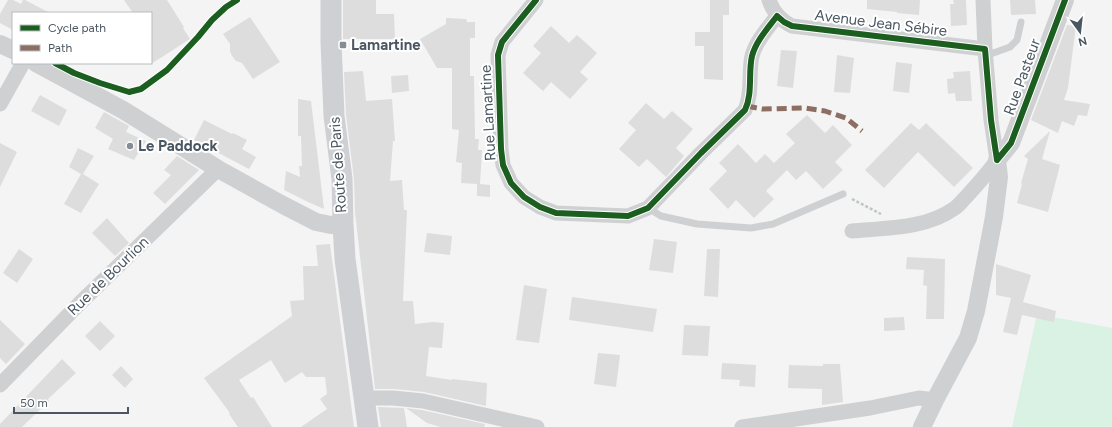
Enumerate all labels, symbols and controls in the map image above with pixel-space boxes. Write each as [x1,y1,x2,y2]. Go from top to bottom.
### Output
street label: Avenue Jean Sébire [814,6,948,40]
legend [12,12,152,64]
north arrow [1060,12,1100,52]
text: Cycle path [48,21,106,35]
text: N [1077,34,1088,49]
place label: Lamartine [351,36,421,54]
street label: Rue Pasteur [1000,36,1044,118]
marker: Lamartine [338,40,348,50]
text: Path [48,41,72,55]
street label: Rue Lamartine [476,64,500,162]
street label: Route de Paris [326,116,350,214]
place label: Le Paddock [138,137,218,155]
marker: Le Paddock [125,141,135,151]
street label: Rue de Bourlion [64,233,152,319]
scale bar [14,389,128,415]
text: 50 m [20,396,48,410]

